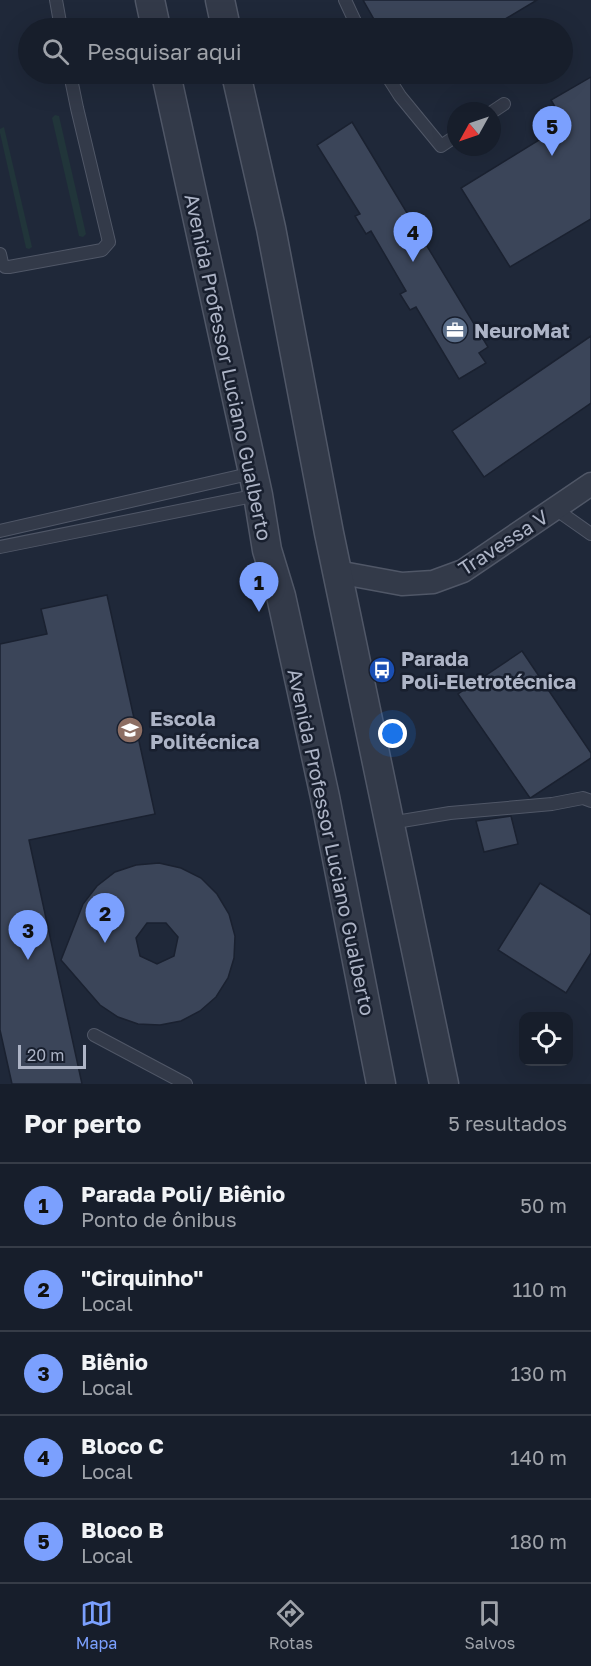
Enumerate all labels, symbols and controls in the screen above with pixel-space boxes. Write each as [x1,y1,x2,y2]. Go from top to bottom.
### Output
search box [18,18,573,84]
icon: search [39,35,72,68]
text: Pesquisar aqui [87,38,242,65]
north arrow [447,102,501,156]
pin: 5 [532,106,572,156]
street label: Avenida Professor Luciano Gualberto [180,191,278,543]
pin: 4 [394,212,432,262]
office icon: NeuroMat [440,315,470,345]
place label: NeuroMat [474,318,570,342]
street label: Travessa V [454,504,552,580]
pin: 1 [240,562,278,612]
place label: Parada Poli-Eletrotécnica [401,646,576,693]
bus stop icon: Parada Poli-Eletrotécnica [367,655,397,685]
street label: Avenida Professor Luciano Gualberto [283,666,381,1018]
place label: Escola Politécnica [150,706,259,753]
school or university icon: Escola Politécnica [115,715,145,745]
your location [378,719,407,748]
pin: 2 [86,894,124,943]
pin: 3 [9,910,48,960]
map controls [519,1012,573,1066]
button: locate [519,1012,573,1066]
scale bar [18,1042,86,1070]
text: 20 m [27,1045,64,1065]
text: Por perto [24,1108,141,1139]
text: 5 resultados [448,1111,567,1135]
text: Parada Poli/ Biênio [81,1180,285,1207]
text: 1 [38,1193,49,1217]
text: 50 m [520,1193,567,1217]
text: Ponto de ônibus [81,1207,237,1231]
text: "Cirquinho" [81,1264,203,1291]
text: 2 [37,1277,50,1301]
text: 110 m [513,1277,567,1301]
text: Local [81,1291,133,1315]
text: Biênio [81,1348,148,1375]
text: 3 [37,1361,50,1385]
text: 130 m [511,1361,567,1385]
text: Local [81,1375,133,1399]
text: Bloco C [81,1432,164,1459]
text: 4 [37,1445,50,1469]
text: 140 m [510,1445,567,1469]
text: Local [81,1459,133,1483]
text: Bloco B [81,1516,164,1543]
text: 5 [37,1529,50,1553]
text: 180 m [510,1529,567,1553]
text: Local [81,1543,133,1567]
tab: Mapa [76,1597,117,1653]
tab: Rotas [269,1597,313,1653]
tab: Salvos [464,1597,515,1653]

